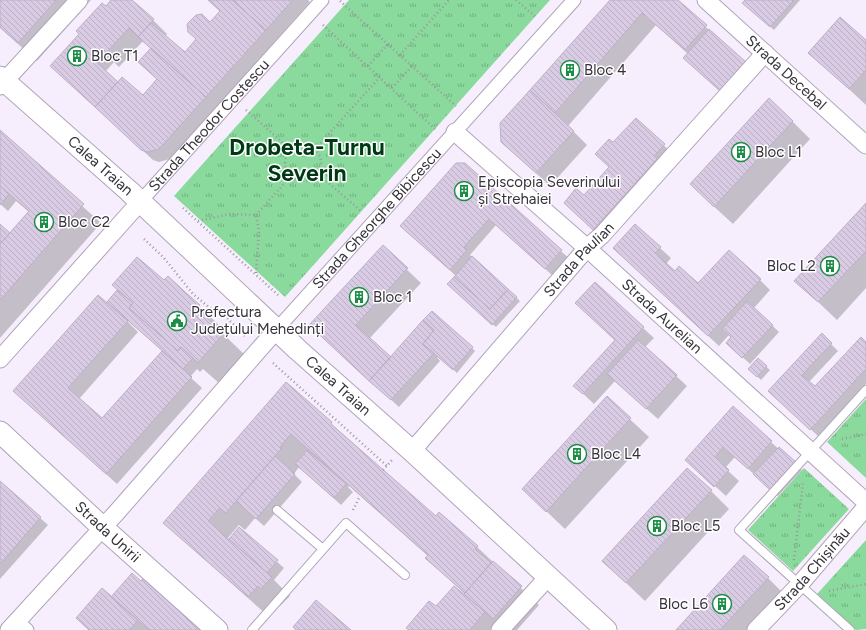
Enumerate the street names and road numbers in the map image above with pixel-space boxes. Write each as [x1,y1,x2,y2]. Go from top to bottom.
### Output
street label: Strada Decebal [742,31,830,114]
street label: Strada Theodor Costescu [145,56,273,195]
street label: Calea Traian [64,132,137,199]
street label: Strada Gheorghe Bibicescu [309,144,445,293]
street label: Strada Paulian [540,219,618,301]
street label: Strada Aurelian [618,275,706,357]
street label: Calea Traian [302,352,375,419]
street label: Strada Unirii [71,498,144,566]
street label: Strada Chișinău [770,523,854,614]

